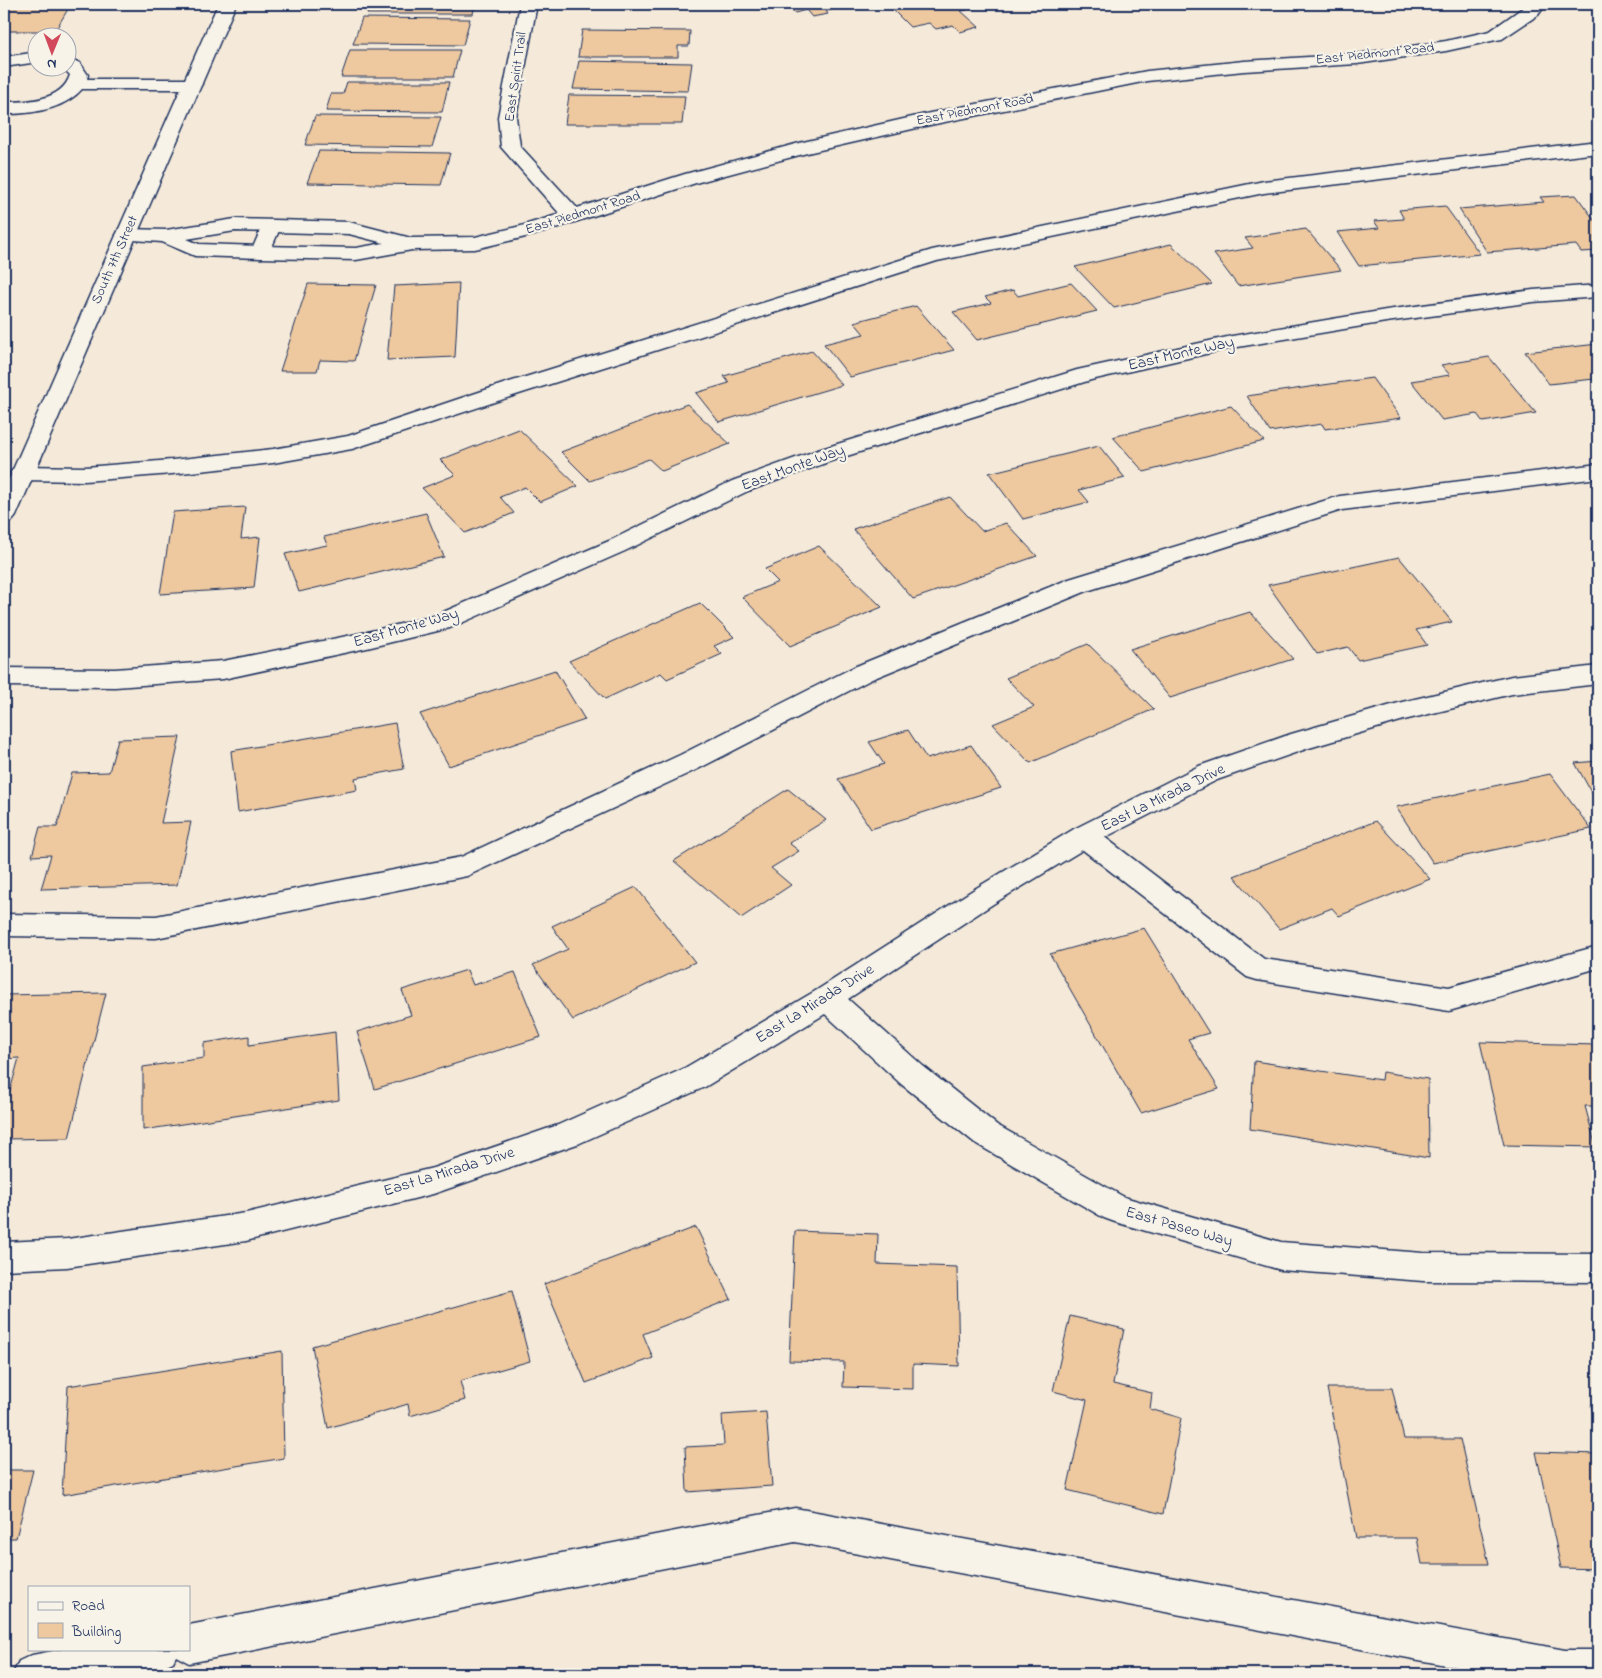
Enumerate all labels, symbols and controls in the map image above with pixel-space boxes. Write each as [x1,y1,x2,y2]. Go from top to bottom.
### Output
north arrow [28,28,78,78]
street label: East Spirit Trail [499,31,533,123]
street label: East Piedmont Road [1315,37,1435,71]
text: N [47,53,57,74]
street label: East Piedmont Road [915,88,1036,132]
street label: East Piedmont Road [523,186,643,240]
street label: South 7th Street [86,212,144,308]
street label: East Monte Way [1126,330,1237,378]
street label: East Monte Way [738,438,848,498]
street label: East Monte Way [351,602,461,654]
street label: East La Mirada Drive [1097,757,1230,839]
street label: East La Mirada Drive [751,957,880,1050]
street label: East La Mirada Drive [381,1140,518,1203]
street label: East Paseo Way [1123,1200,1235,1254]
legend [28,1586,190,1650]
text: Road [72,1595,105,1617]
text: Building [71,1621,121,1644]

